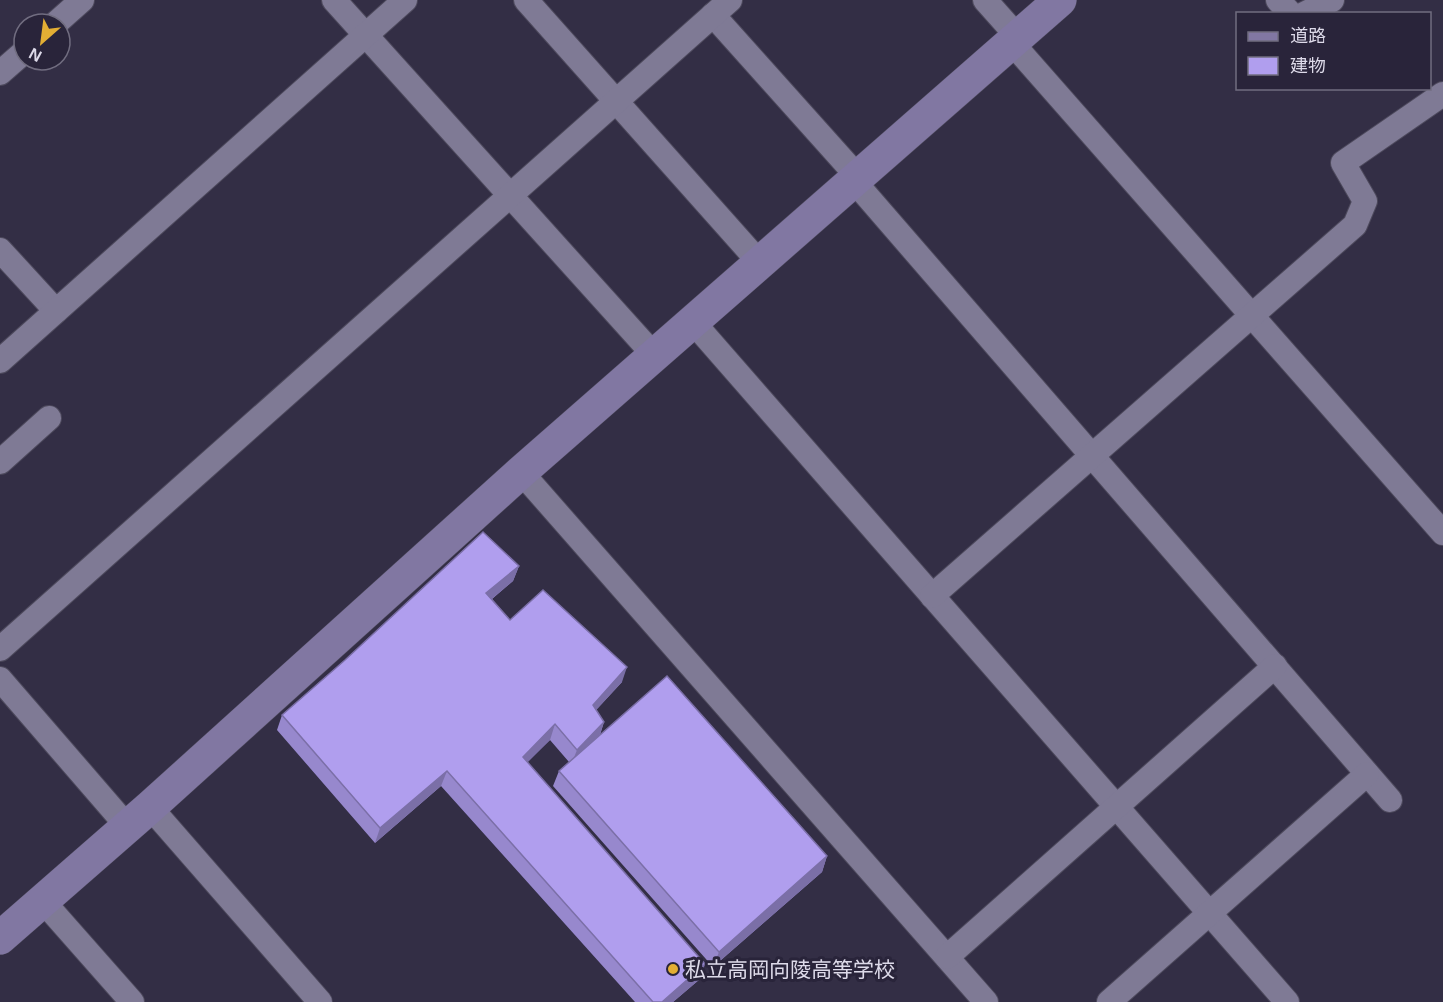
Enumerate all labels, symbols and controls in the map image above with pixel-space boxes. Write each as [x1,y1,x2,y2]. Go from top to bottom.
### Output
north arrow [12,12,72,72]
legend [1236,12,1431,90]
text: 道路 [1290,26,1326,46]
text: N [26,45,44,65]
text: 建物 [1290,56,1326,76]
place label: 私立高岡向陵高等学校 [685,958,895,981]
marker: 私立高岡向陵高等学校 [666,962,680,976]

